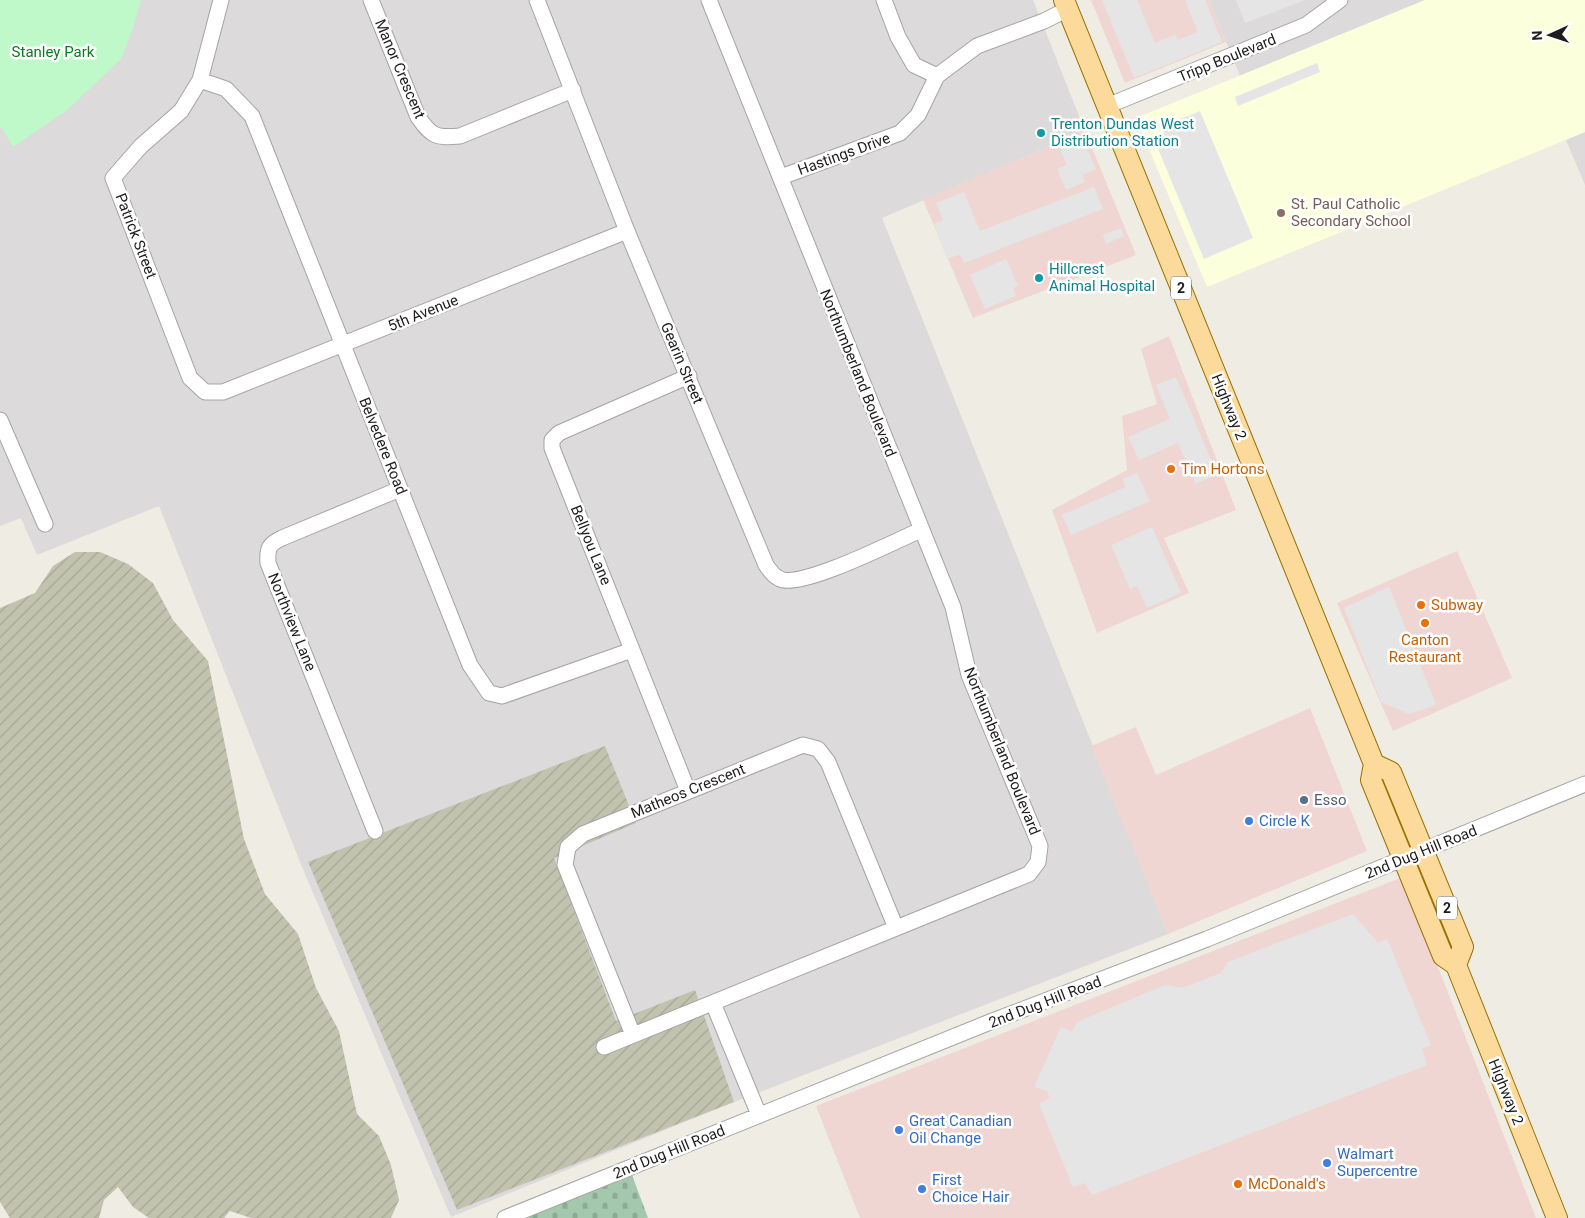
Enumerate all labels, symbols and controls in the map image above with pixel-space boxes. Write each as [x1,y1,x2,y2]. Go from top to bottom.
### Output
north arrow [1525,10,1575,60]
street label: Manor Crescent [371,17,429,122]
street label: Tripp Boulevard [1175,30,1279,86]
text: N [1529,30,1545,41]
park label: Stanley Park [12,43,95,61]
place label: Trenton Dundas West Distribution Station [1051,115,1194,150]
marker: Trenton Dundas West Distribution Station [1035,127,1047,139]
street label: Hastings Drive [795,129,893,179]
street label: Patrick Street [111,191,161,281]
place label: St. Paul Catholic Secondary School [1291,195,1411,230]
marker: St. Paul Catholic Secondary School [1275,207,1287,219]
place label: Hillcrest Animal Hospital [1049,260,1155,295]
marker: Hillcrest Animal Hospital [1033,272,1045,284]
road number: 2 [1171,276,1191,300]
street label: Northumberland Boulevard [816,286,900,460]
street label: 5th Avenue [385,291,461,335]
street label: Gearin Street [657,320,707,406]
street label: Highway 2 [1208,371,1250,443]
street label: Belvedere Road [355,395,411,497]
place label: Tim Hortons [1181,460,1265,478]
marker: Tim Hortons [1165,463,1177,475]
street label: Bellyou Lane [567,502,615,588]
street label: Northview Lane [264,570,320,674]
place label: Subway [1431,596,1483,614]
marker: Subway [1415,599,1427,611]
marker: Canton Restaurant [1419,617,1431,629]
place label: Canton Restaurant [1389,631,1461,666]
street label: Northumberland Boulevard [960,664,1044,838]
street label: Matheos Crescent [628,760,748,822]
place label: Esso [1314,791,1347,809]
marker: Esso [1298,794,1310,806]
place label: Circle K [1259,812,1311,830]
marker: Circle K [1243,815,1255,827]
street label: 2nd Dug Hill Road [1362,821,1480,883]
road number: 2 [1437,896,1457,920]
street label: 2nd Dug Hill Road [986,972,1104,1032]
street label: Highway 2 [1485,1056,1527,1128]
place label: Great Canadian Oil Change [909,1112,1012,1147]
street label: 2nd Dug Hill Road [610,1121,728,1183]
marker: Great Canadian Oil Change [893,1124,905,1136]
place label: Walmart Supercentre [1337,1145,1417,1180]
marker: Walmart Supercentre [1321,1157,1333,1169]
place label: First Choice Hair [932,1171,1009,1206]
place label: McDonald's [1248,1175,1326,1193]
marker: McDonald's [1232,1178,1244,1190]
marker: First Choice Hair [916,1183,928,1195]

